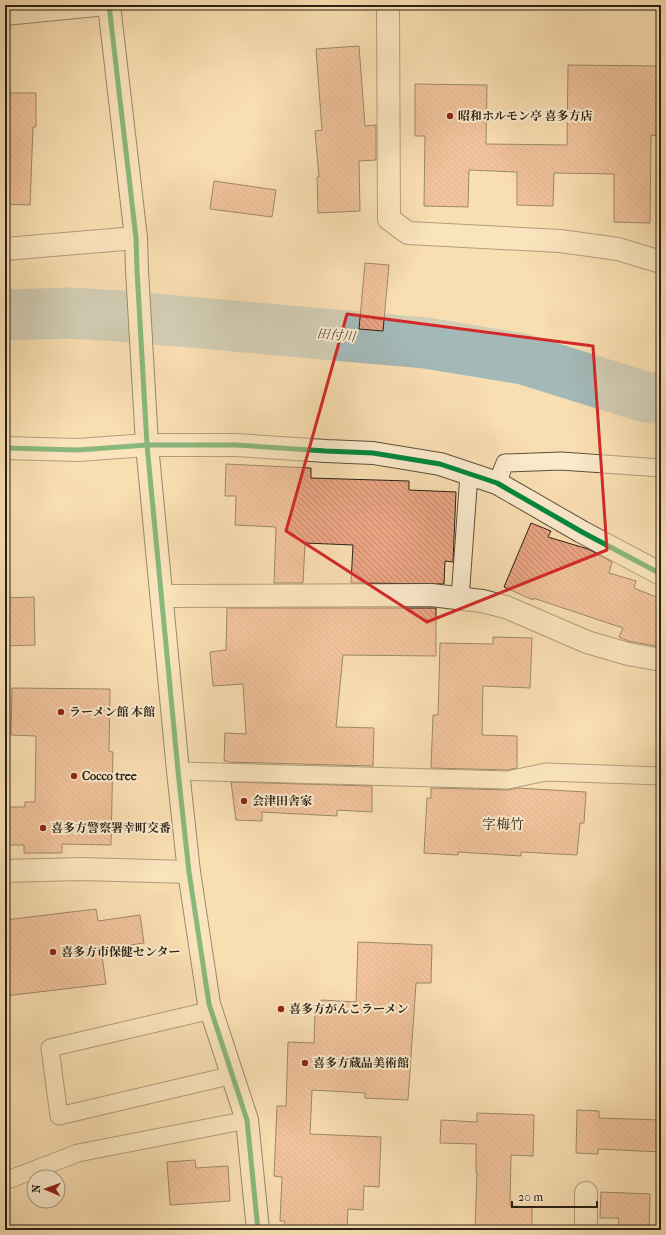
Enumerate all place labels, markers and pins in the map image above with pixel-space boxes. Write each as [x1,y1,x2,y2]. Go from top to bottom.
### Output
place label: 昭和ホルモン亭 喜多方店 [458,109,593,123]
marker: 昭和ホルモン亭 喜多方店 [445,111,455,121]
place label: ラーメン館 本館 [69,705,155,719]
marker: ラーメン館 本館 [56,707,66,717]
place label: Cocco tree [82,769,137,783]
marker: Cocco tree [69,771,79,781]
place label: 会津田舎家 [252,794,312,808]
marker: 会津田舎家 [239,796,249,806]
place label: 喜多方警察署幸町交番 [51,821,171,835]
marker: 喜多方警察署幸町交番 [38,823,48,833]
place label: 喜多方市保健センター [61,945,181,959]
marker: 喜多方市保健センター [48,947,58,957]
place label: 喜多方がんこラーメン [289,1002,408,1016]
marker: 喜多方がんこラーメン [276,1004,286,1014]
place label: 喜多方蔵品美術館 [313,1056,409,1070]
marker: 喜多方蔵品美術館 [300,1058,310,1068]

